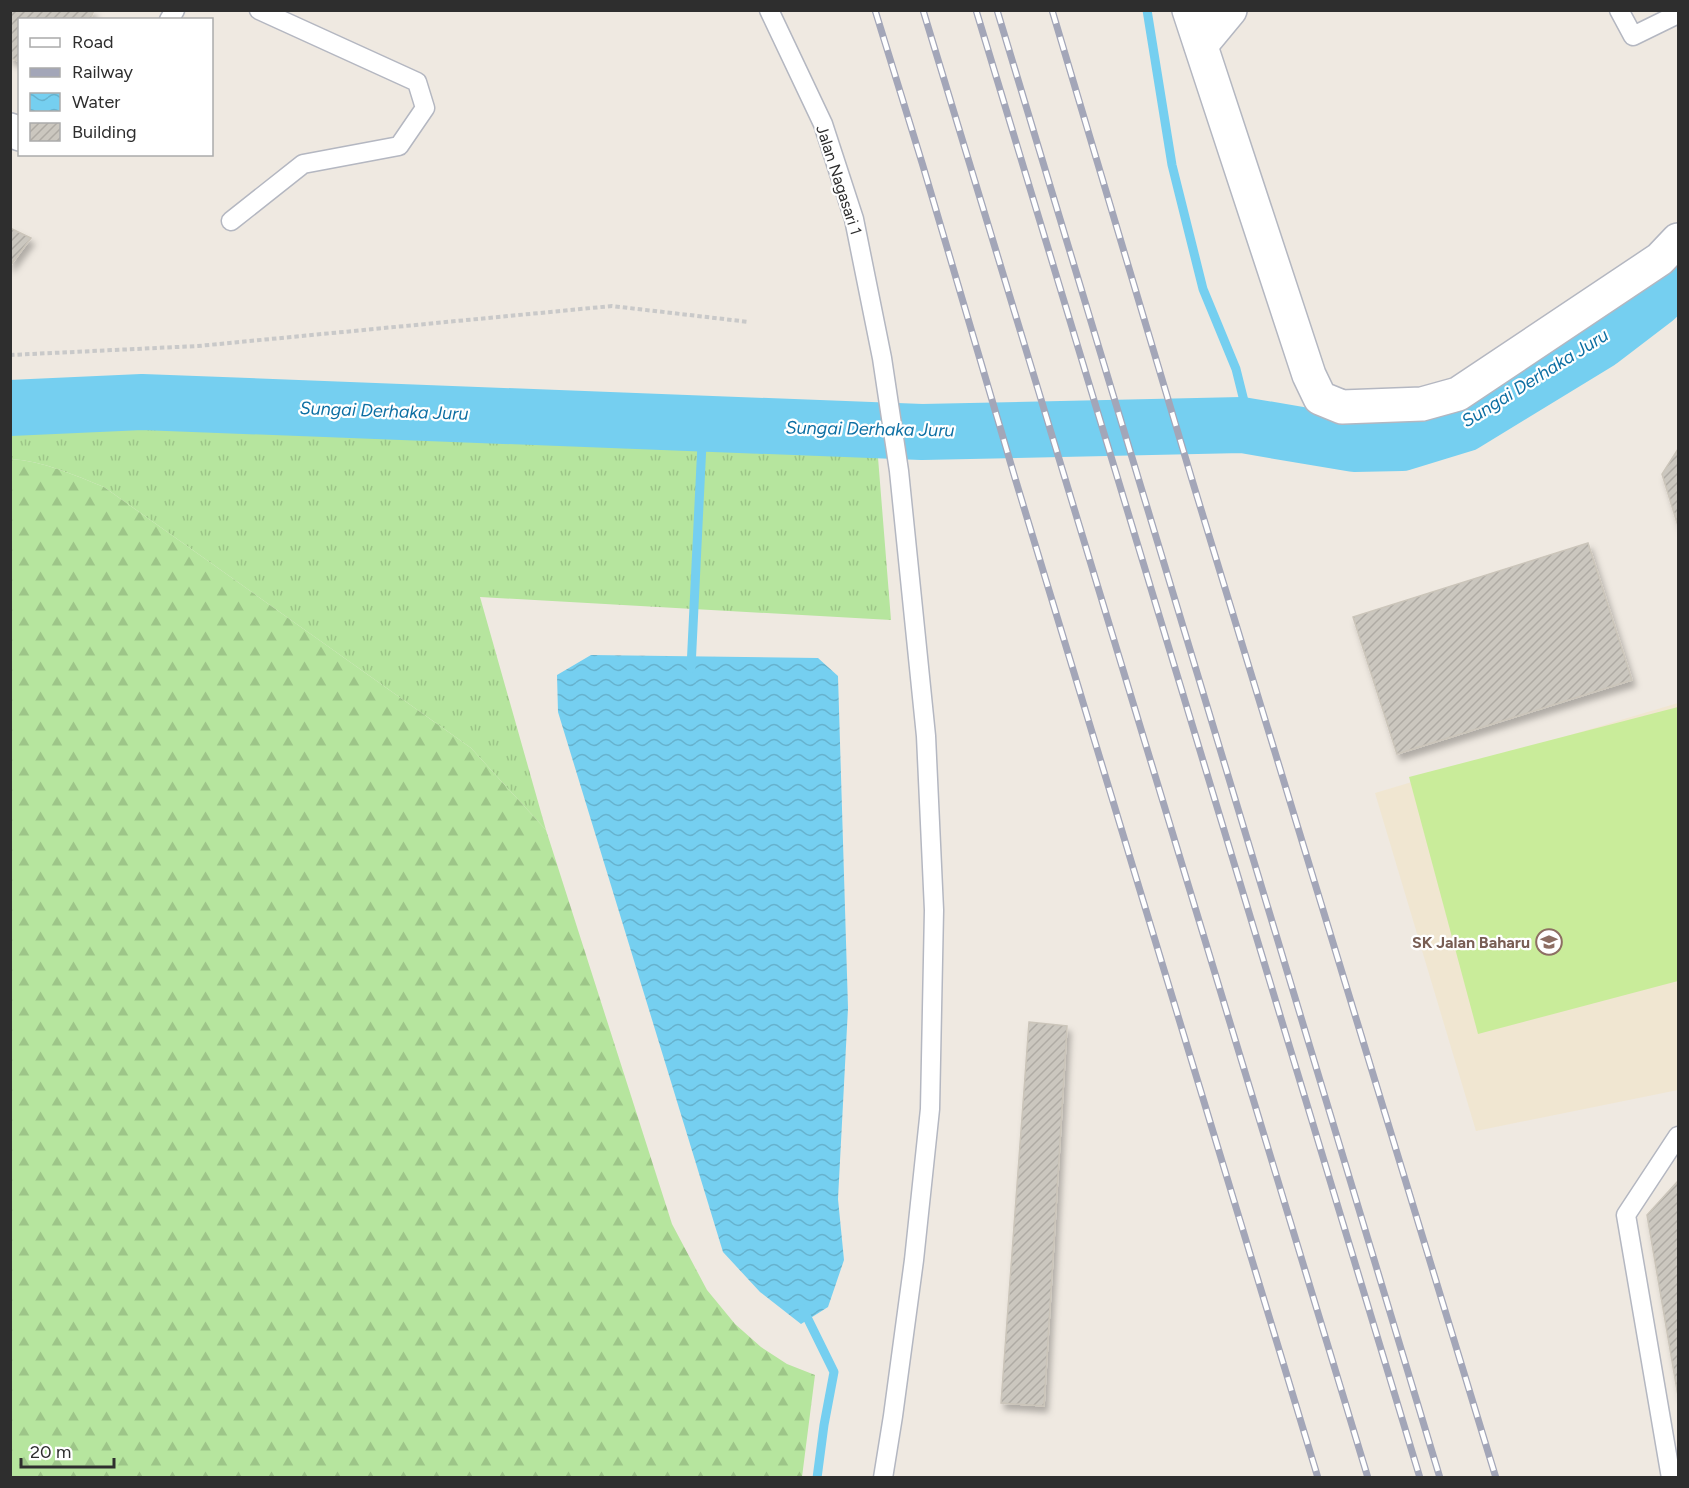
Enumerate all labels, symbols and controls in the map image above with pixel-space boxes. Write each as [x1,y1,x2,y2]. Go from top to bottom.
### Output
legend [18,18,213,156]
text: Road [72,31,113,53]
text: Railway [72,61,134,83]
text: Water [72,91,120,113]
text: Building [72,121,137,143]
street label: Jalan Nagasari 1 [812,123,866,237]
water label: Sungai Derhaka Juru [1458,324,1612,432]
water label: Sungai Derhaka Juru [299,397,469,425]
water label: Sungai Derhaka Juru [785,417,955,441]
school or university icon: SK Jalan Baharu [1534,927,1564,957]
place label: SK Jalan Baharu [1412,933,1530,952]
scale bar [21,1431,114,1469]
text: 20 m [30,1441,71,1463]

